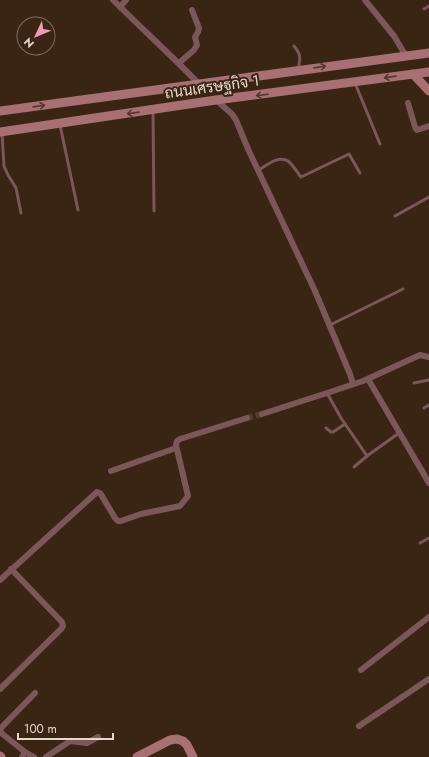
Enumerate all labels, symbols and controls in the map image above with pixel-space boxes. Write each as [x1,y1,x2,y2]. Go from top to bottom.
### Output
north arrow [16,16,56,56]
text: N [20,34,38,52]
one-way arrow [313,63,326,71]
street label: ถนนเศรษฐกิจ 1 [163,69,261,105]
one-way arrow [384,73,397,81]
one-way arrow [255,91,268,98]
one-way arrow [32,102,45,109]
one-way arrow [127,109,140,117]
scale bar [18,715,113,741]
text: 100 m [24,720,57,738]

